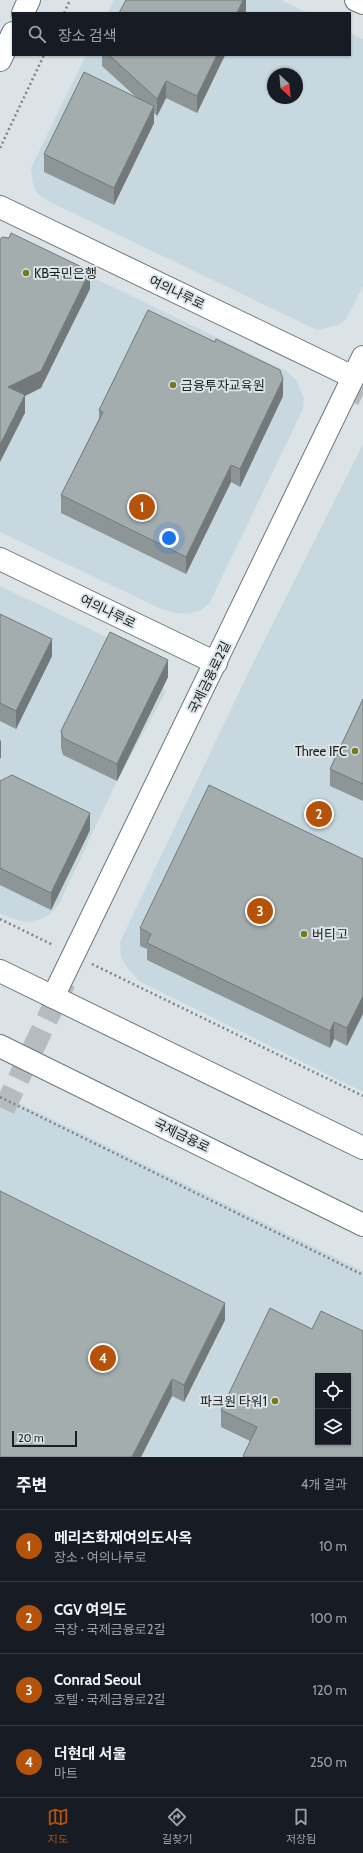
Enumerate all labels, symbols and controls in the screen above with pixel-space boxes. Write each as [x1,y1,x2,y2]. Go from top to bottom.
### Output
search box [12,12,351,56]
icon: search [26,23,48,45]
text: 장소 검색 [58,27,117,45]
north arrow [267,68,303,104]
place label: KB국민은행 [34,265,97,281]
marker: KB국민은행 [21,268,31,278]
street label: 여의나루로 [147,272,207,312]
place label: 금융투자교육원 [181,377,265,393]
marker: 금융투자교육원 [168,380,178,390]
pin: 1 [129,492,155,522]
your location [159,528,179,548]
street label: 여의나루로 [78,591,138,631]
street label: 국제금융로2길 [185,638,233,716]
place label: Three IFC [295,743,347,759]
marker: Three IFC [350,746,360,756]
pin: 2 [306,799,332,829]
pin: 3 [247,896,273,926]
place label: 버티고 [312,926,348,942]
marker: 버티고 [299,929,309,939]
street label: 국제금융로 [152,1115,212,1155]
pin: 4 [90,1343,116,1373]
map controls [315,1373,351,1445]
button: locate [315,1373,351,1409]
place label: 파크원 타워1 [200,1393,267,1409]
marker: 파크원 타워1 [270,1396,280,1406]
button: layers [315,1409,351,1445]
scale bar [12,1429,77,1448]
text: 20 m [18,1431,44,1445]
text: 주변 [16,1475,47,1495]
text: 4개 결과 [301,1476,347,1492]
text: 메리츠화재여의도사옥 [54,1529,192,1547]
text: 1 [27,1538,31,1554]
text: 10 m [319,1538,347,1554]
text: 장소 · 여의나루로 [54,1549,147,1565]
text: CGV 여의도 [54,1601,127,1619]
text: 2 [26,1610,32,1626]
text: 100 m [310,1610,347,1626]
text: 극장 · 국제금융로2길 [54,1621,165,1637]
text: Conrad Seoul [54,1671,141,1689]
text: 3 [25,1682,33,1698]
text: 120 m [313,1682,347,1698]
text: 호텔 · 국제금융로2길 [54,1691,165,1707]
text: 더현대 서울 [54,1745,126,1763]
text: 4 [25,1754,33,1770]
text: 250 m [310,1754,347,1770]
text: 마트 [54,1765,78,1781]
tab: 지도 [47,1806,69,1846]
tab: 길찾기 [162,1806,192,1846]
tab: 저장됨 [286,1806,316,1846]

